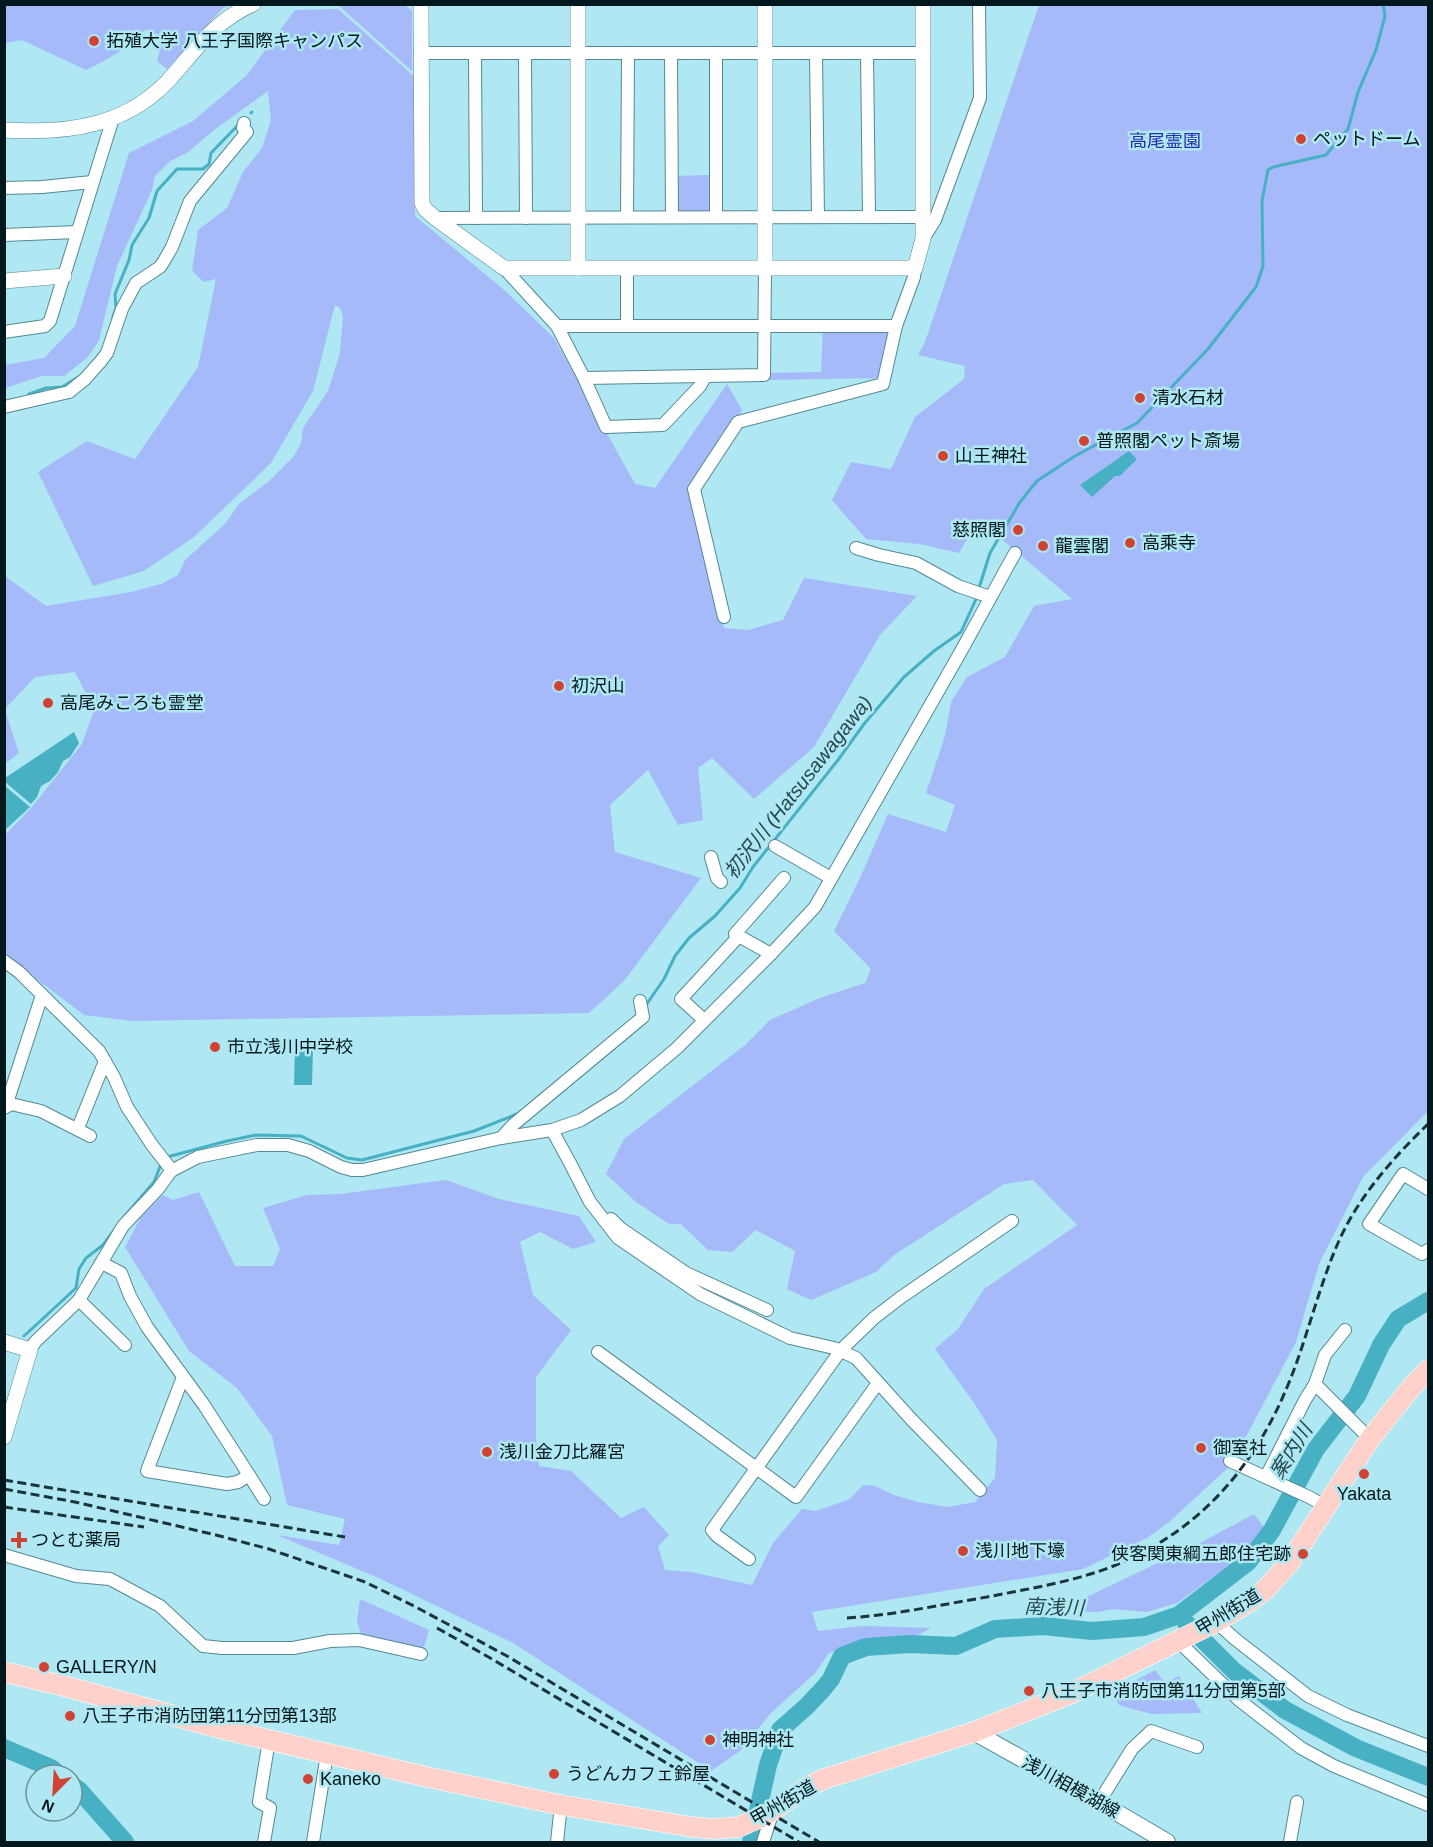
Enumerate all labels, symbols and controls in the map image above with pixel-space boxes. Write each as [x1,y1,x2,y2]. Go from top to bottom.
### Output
place label: 拓殖大学 八王子国際キャンパス [106,31,363,51]
marker: 拓殖大学 八王子国際キャンパス [87,34,101,48]
place label: ペットドーム [1313,129,1420,149]
park label: 高尾霊園 [1129,131,1201,151]
marker: ペットドーム [1294,132,1308,146]
place label: 清水石材 [1152,388,1224,408]
marker: 清水石材 [1133,391,1147,405]
place label: 普照閣ペット斎場 [1096,431,1240,451]
marker: 普照閣ペット斎場 [1077,434,1091,448]
place label: 山王神社 [955,446,1027,466]
marker: 山王神社 [936,449,950,463]
place label: 慈照閣 [952,520,1006,540]
marker: 慈照閣 [1011,523,1025,537]
place label: 高乘寺 [1142,533,1196,553]
place label: 龍雲閣 [1055,536,1109,556]
marker: 高乘寺 [1123,536,1137,550]
marker: 龍雲閣 [1036,539,1050,553]
place label: 初沢山 [571,676,625,696]
marker: 初沢山 [552,679,566,693]
water label: 初沢川 (Hatsusawagawa) [720,691,876,883]
place label: 高尾みころも霊堂 [60,693,204,713]
marker: 高尾みころも霊堂 [41,696,55,710]
place label: 市立浅川中学校 [227,1037,353,1057]
marker: 市立浅川中学校 [208,1040,222,1054]
water label: 案内川 [1266,1418,1317,1482]
place label: 御室社 [1213,1438,1267,1458]
marker: 御室社 [1194,1441,1208,1455]
place label: 浅川金刀比羅宮 [499,1442,625,1462]
marker: 浅川金刀比羅宮 [480,1445,494,1459]
marker: Yakata [1357,1467,1371,1481]
place label: Yakata [1337,1484,1392,1504]
place label: つとむ薬局 [31,1530,121,1550]
marker: つとむ薬局 [12,1533,26,1547]
place label: 浅川地下壕 [975,1541,1065,1561]
marker: 浅川地下壕 [956,1544,970,1558]
place label: 侠客関東綱五郎住宅跡 [1111,1544,1291,1564]
marker: 侠客関東綱五郎住宅跡 [1296,1547,1310,1561]
street label: 甲州街道 [1192,1585,1264,1639]
water label: 南浅川 [1024,1595,1086,1619]
place label: GALLERY/N [56,1657,157,1677]
marker: GALLERY/N [37,1660,51,1674]
place label: 八王子市消防団第11分団第5部 [1041,1681,1286,1701]
marker: 八王子市消防団第11分団第5部 [1022,1684,1036,1698]
place label: 八王子市消防団第11分団第13部 [82,1706,337,1726]
marker: 八王子市消防団第11分団第13部 [63,1709,77,1723]
place label: 神明神社 [722,1730,794,1750]
marker: 神明神社 [703,1733,717,1747]
street label: 浅川相模湖線 [1019,1752,1123,1822]
north arrow [24,1763,84,1823]
place label: うどんカフェ鈴屋 [566,1764,710,1784]
marker: うどんカフェ鈴屋 [547,1767,561,1781]
place label: Kaneko [320,1769,381,1789]
marker: Kaneko [301,1772,315,1786]
street label: 甲州街道 [747,1776,819,1830]
text: N [39,1796,57,1816]

